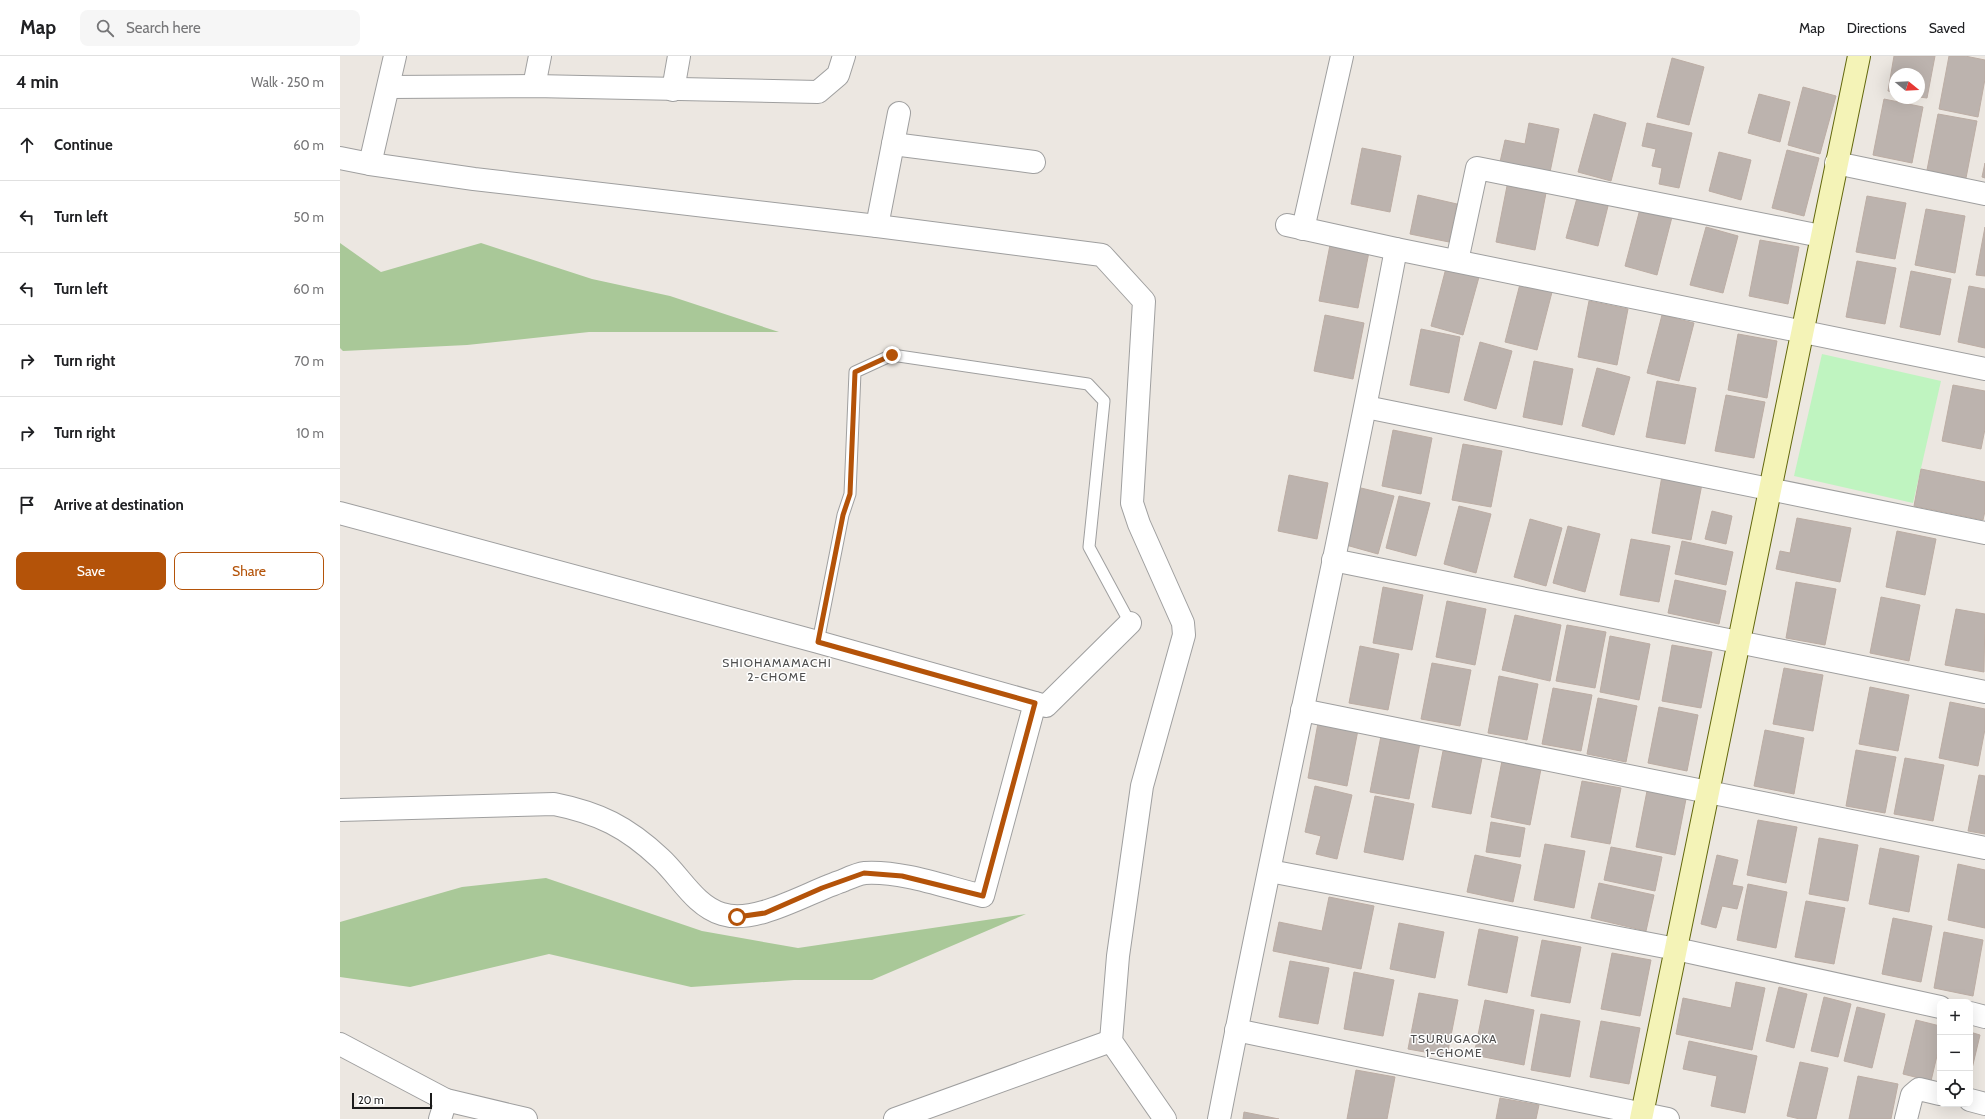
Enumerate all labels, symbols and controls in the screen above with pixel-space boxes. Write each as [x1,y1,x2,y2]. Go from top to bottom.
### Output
search box [80,10,360,46]
text: Map [20,16,56,39]
icon: search [94,17,116,39]
text: Search here [126,19,201,37]
text: Map [1799,19,1825,37]
text: Directions [1847,19,1907,37]
text: Saved [1929,19,1965,37]
north arrow [1889,68,1925,104]
text: 4 min [16,72,59,92]
text: Walk · 250 m [251,74,324,90]
icon: ahead [16,134,38,156]
text: Continue [54,136,113,154]
text: 60 m [293,137,324,153]
icon: left [16,206,38,228]
text: Turn left [54,208,108,226]
text: 50 m [294,209,324,225]
icon: left [16,278,38,300]
text: Turn left [54,280,108,298]
text: 60 m [293,281,324,297]
route end [883,346,901,364]
icon: right [16,350,38,372]
text: Turn right [54,352,115,370]
text: 70 m [294,353,324,369]
icon: right [16,422,38,444]
text: Turn right [54,424,115,442]
text: 10 m [296,425,324,441]
icon: arrive [16,494,38,516]
text: Arrive at destination [54,496,184,514]
button: Save [16,552,166,590]
button: Share [174,552,324,590]
district label: SHIOHAMAMACHI 2-CHOME [722,655,832,684]
route start [728,908,746,926]
map controls [1937,999,1973,1107]
button: + [1937,999,1973,1035]
district label: TSURUGAOKA 1-CHOME [1411,1031,1497,1060]
button: − [1937,1035,1973,1071]
button: locate [1937,1071,1973,1107]
scale bar [352,1091,432,1110]
text: 20 m [358,1093,384,1107]

